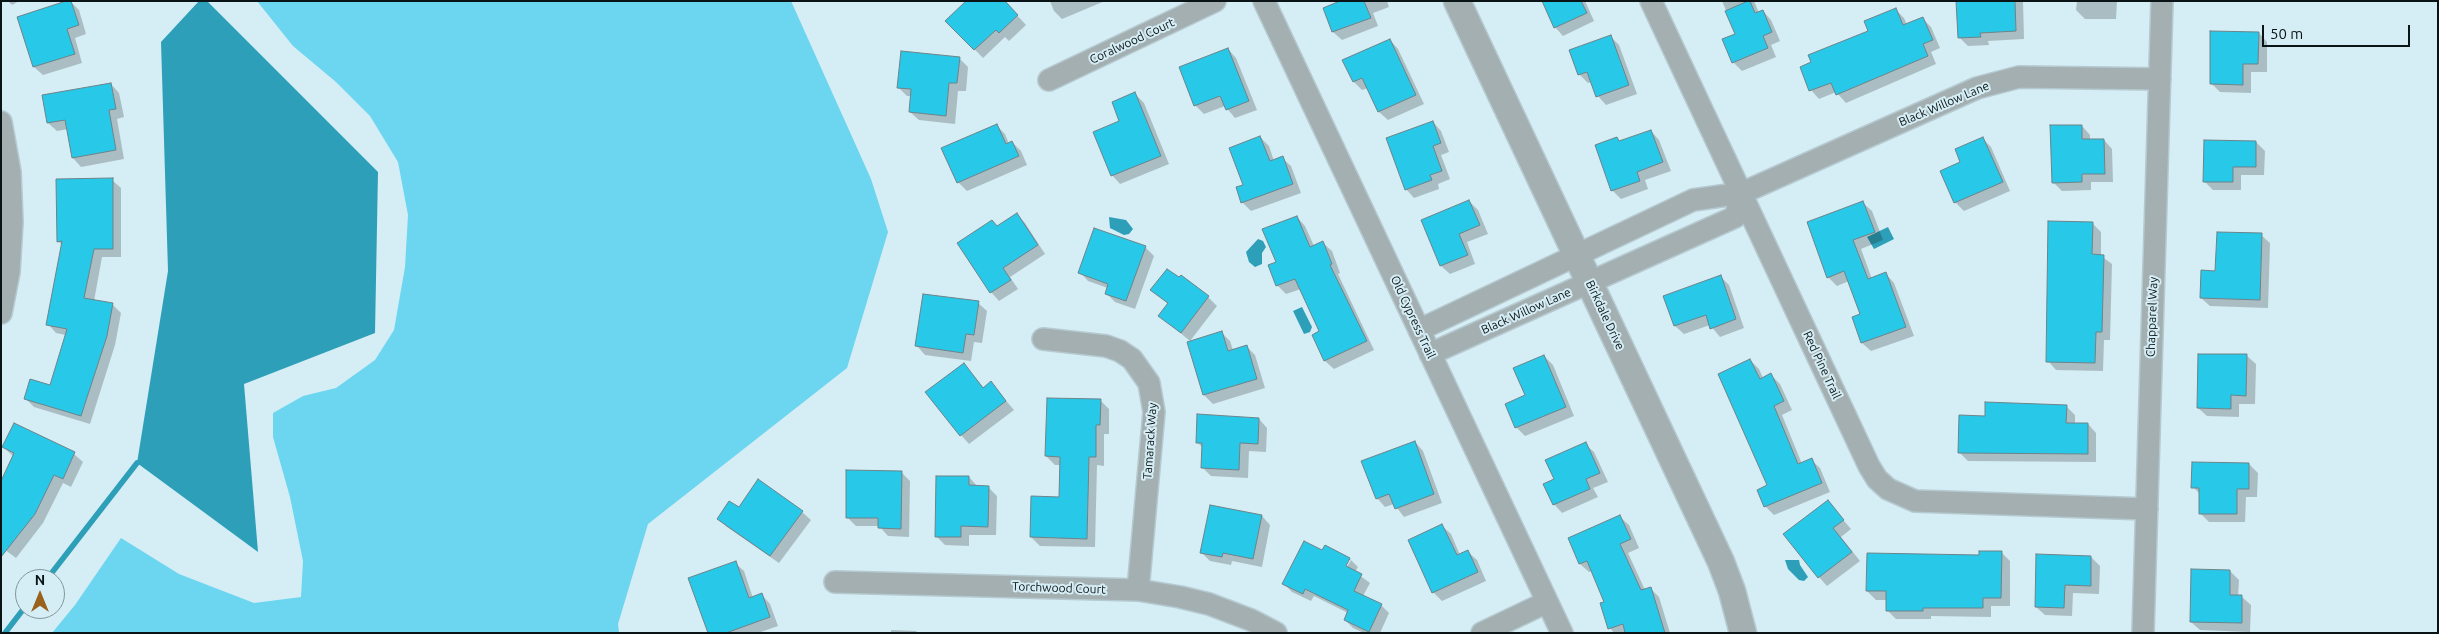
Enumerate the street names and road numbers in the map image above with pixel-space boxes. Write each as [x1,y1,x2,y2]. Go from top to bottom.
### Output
street label: Coralwood Court [1087,15,1177,67]
street label: Black Willow Lane [1897,78,1991,130]
street label: Old Cypress Trail [1388,273,1438,361]
street label: Chapparel Way [2143,277,2161,357]
street label: Birkdale Drive [1583,278,1627,352]
street label: Black Willow Lane [1479,285,1573,337]
street label: Red Pine Trail [1800,329,1844,401]
street label: Tamarack Way [1140,402,1160,480]
street label: Torchwood Court [1012,579,1106,597]

